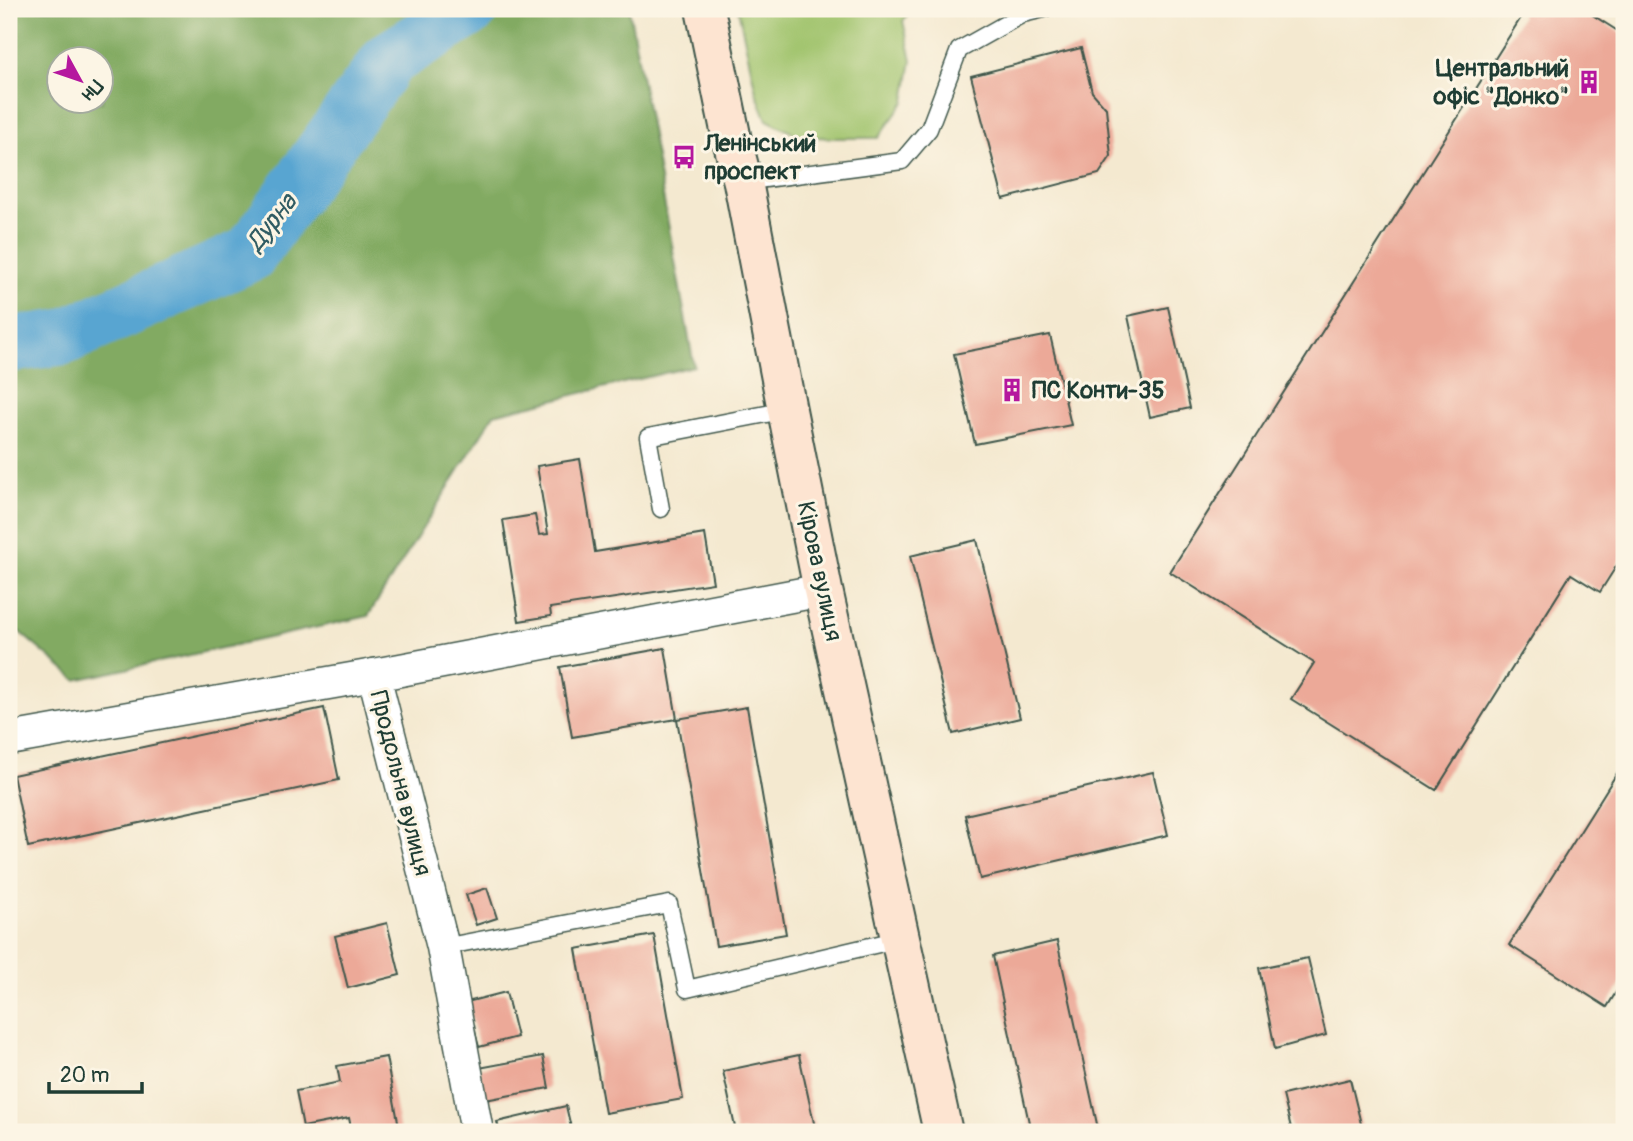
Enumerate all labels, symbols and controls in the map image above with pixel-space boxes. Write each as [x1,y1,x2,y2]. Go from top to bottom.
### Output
north arrow [46,46,116,116]
place label: Центральний офіс "Донко" [1432,54,1569,111]
building icon: Центральний офіс "Донко" [1575,68,1603,96]
text: Пн [76,75,108,106]
place label: Ленінський проспект [703,129,816,186]
bus stop icon: Ленінський проспект [670,143,698,171]
water label: Дурна [238,186,305,259]
building icon: ПС Конти-35 [998,376,1026,404]
place label: ПС Конти-35 [1032,376,1164,405]
street label: Кірова вулиця [791,499,848,644]
street label: Продольна вулиця [364,688,438,879]
scale bar [49,1050,142,1094]
text: 20 m [60,1062,109,1089]

